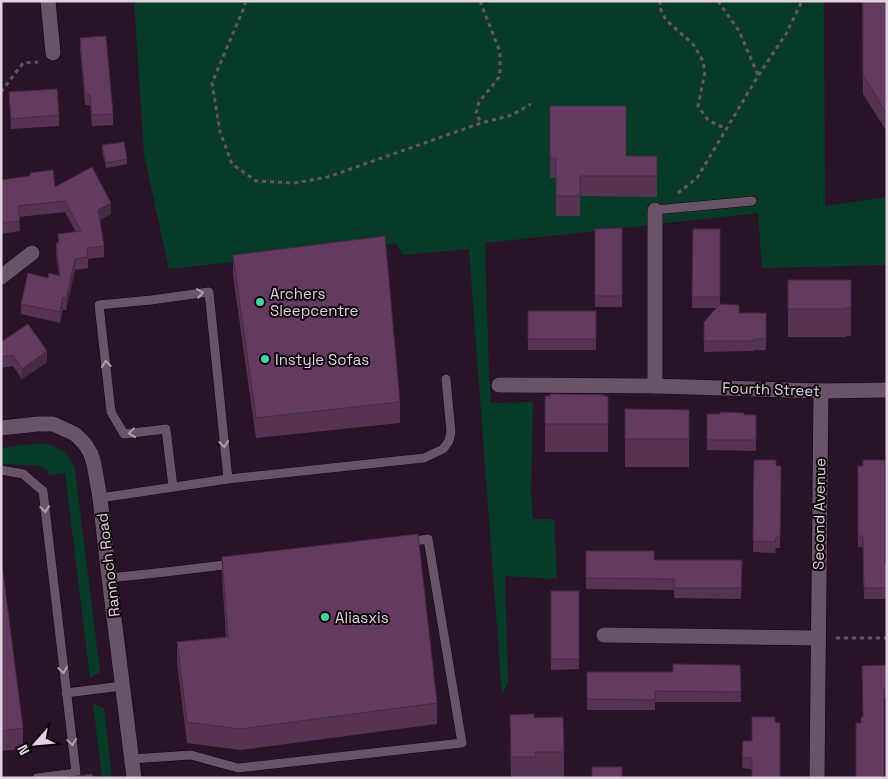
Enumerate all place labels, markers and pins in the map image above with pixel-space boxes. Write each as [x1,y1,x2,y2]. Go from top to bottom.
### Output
place label: Archers Sleepcentre [270,284,358,320]
marker: Archers Sleepcentre [254,296,266,308]
place label: Instyle Sofas [275,350,369,369]
marker: Instyle Sofas [259,353,271,365]
place label: Aliasxis [335,608,389,627]
marker: Aliasxis [319,611,331,623]

